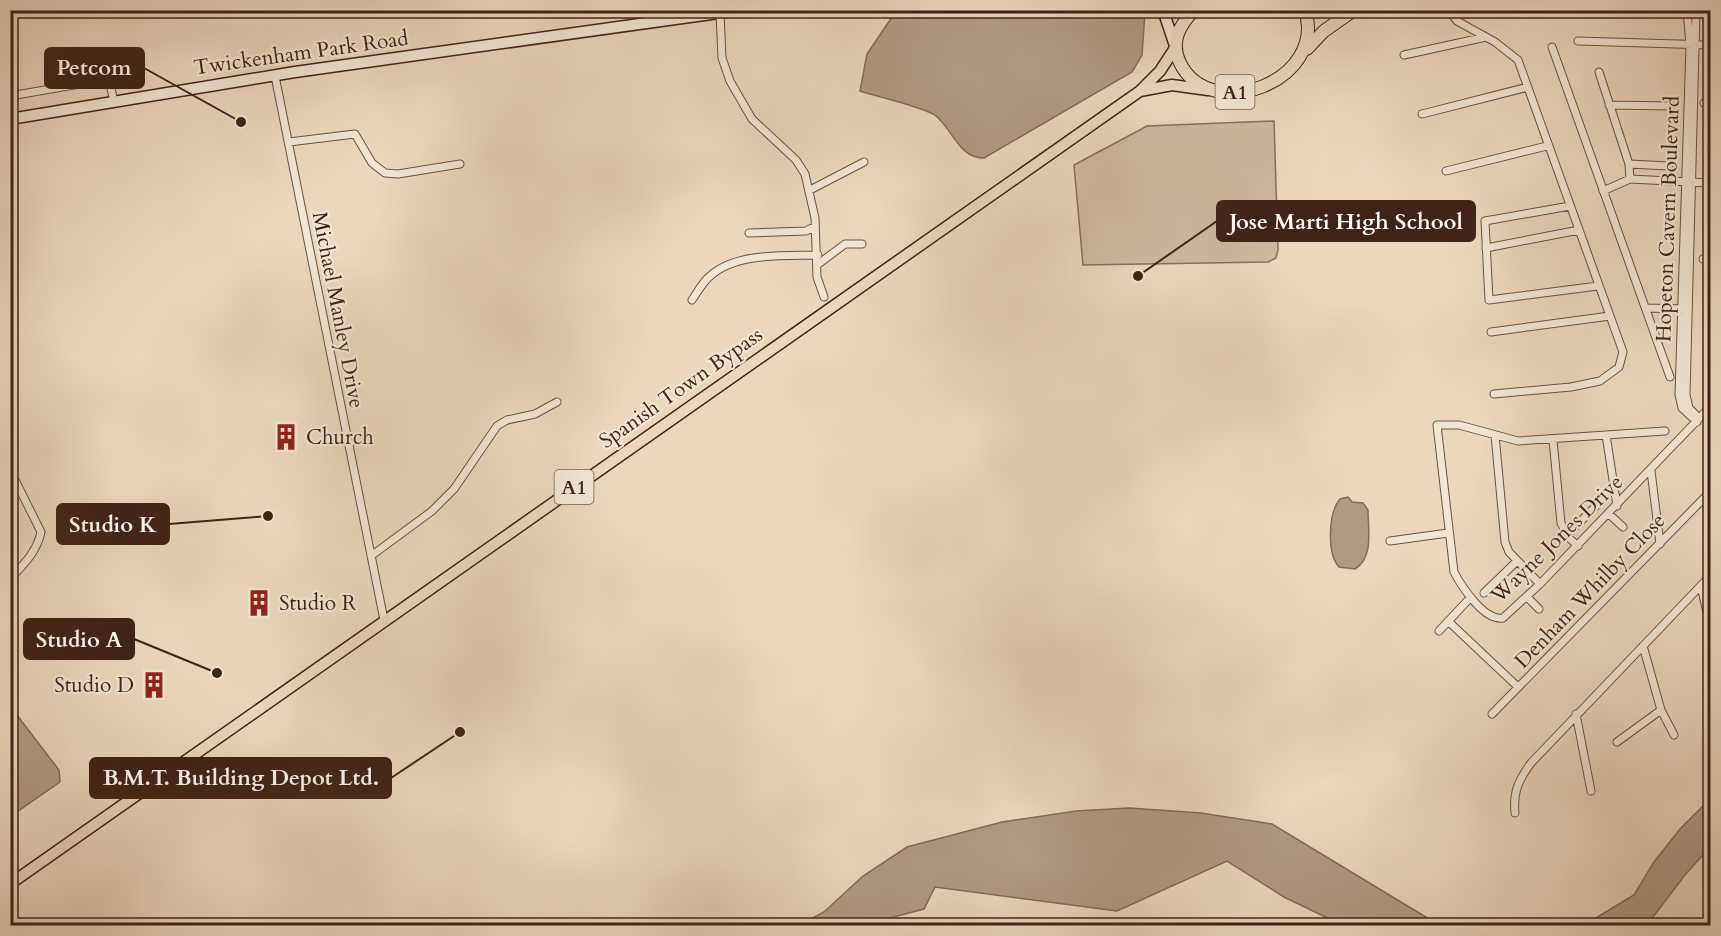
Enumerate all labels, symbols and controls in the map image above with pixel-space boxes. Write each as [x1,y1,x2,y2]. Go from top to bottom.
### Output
street label: Twickenham Park Road [192,24,410,82]
callout: Petcom [45,48,144,88]
text: Petcom [57,53,132,83]
road number: A1 [1216,75,1254,109]
street label: Hopeton Cavern Boulevard [1649,95,1687,343]
callout: Jose Marti High School [1217,201,1475,241]
text: Jose Marti High School [1226,207,1463,237]
street label: Michael Manley Drive [305,209,371,411]
street label: Spanish Town Bypass [593,321,769,455]
building icon: Church [271,422,301,452]
place label: Church [306,423,374,452]
street label: Wayne Jones Drive [1484,468,1630,611]
road number: A1 [554,470,594,504]
callout: Studio K [57,504,169,544]
street label: Denham Whilby Close [1508,507,1672,675]
text: Studio K [69,510,157,540]
building icon: Studio R [244,588,274,618]
place label: Studio R [279,589,357,618]
callout: Studio A [24,619,134,659]
text: Studio A [36,625,123,655]
building icon: Studio D [139,670,169,700]
place label: Studio D [54,671,134,700]
callout: B.M.T. Building Depot Ltd. [90,758,391,798]
text: B.M.T. Building Depot Ltd. [103,763,379,793]

